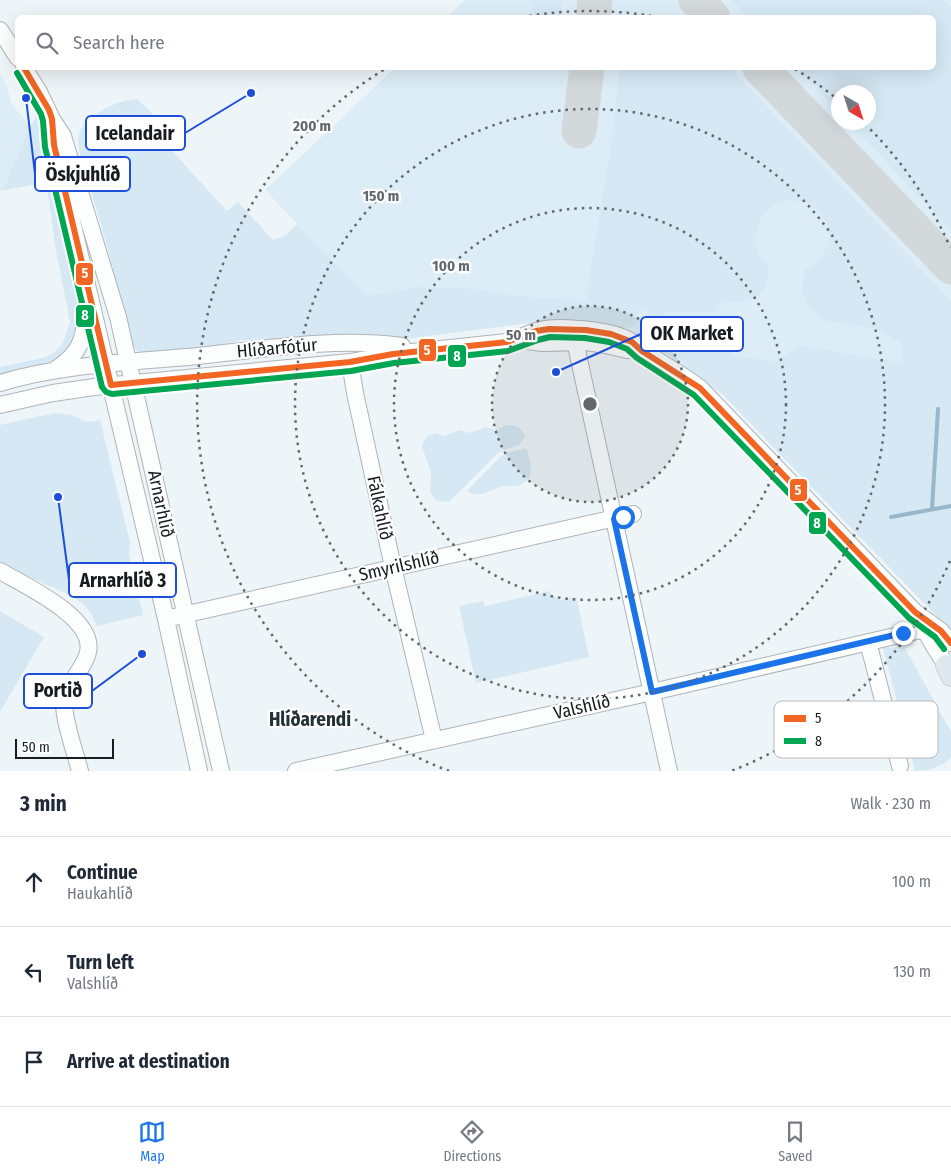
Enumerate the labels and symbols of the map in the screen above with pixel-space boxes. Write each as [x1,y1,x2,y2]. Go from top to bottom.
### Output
north arrow [831,85,876,130]
callout: Icelandair [86,116,185,150]
text: 200 m [292,117,331,135]
text: Icelandair [96,122,175,145]
callout: Öskjuhlíð [35,157,130,191]
text: Öskjuhlíð [46,162,120,186]
text: 150 m [363,187,399,205]
text: 100 m [432,257,470,275]
line badge: 5 [75,262,94,286]
text: 5 [82,265,89,282]
line badge: 8 [75,304,95,328]
text: 8 [81,307,89,324]
callout: OK Market [641,317,743,351]
text: OK Market [651,322,734,345]
text: 50 m [506,326,536,344]
street label: Hlíðarfótur [236,333,319,362]
line badge: 5 [418,338,437,362]
text: 5 [424,342,431,359]
line badge: 8 [447,344,467,368]
text: 8 [453,348,461,365]
centre of rings [581,395,599,413]
street label: Arnarhlíð [143,468,179,540]
street label: Fálkahlíð [362,474,398,542]
line badge: 5 [789,478,808,502]
text: 5 [795,482,802,499]
route start [612,506,635,529]
line badge: 8 [808,511,827,535]
text: 8 [813,515,821,532]
street label: Smyrilshlíð [357,546,441,586]
callout: Arnarhlíð 3 [69,563,176,597]
text: Arnarhlíð 3 [79,569,166,592]
route end [892,622,915,645]
callout: Portið [24,674,92,708]
text: Portið [34,679,82,702]
street label: Valshlíð [551,690,613,724]
legend [774,701,938,758]
district label: Hlíðarendi [269,708,351,731]
text: 5 [815,710,821,727]
text: 8 [815,733,822,750]
scale bar [15,736,114,759]

